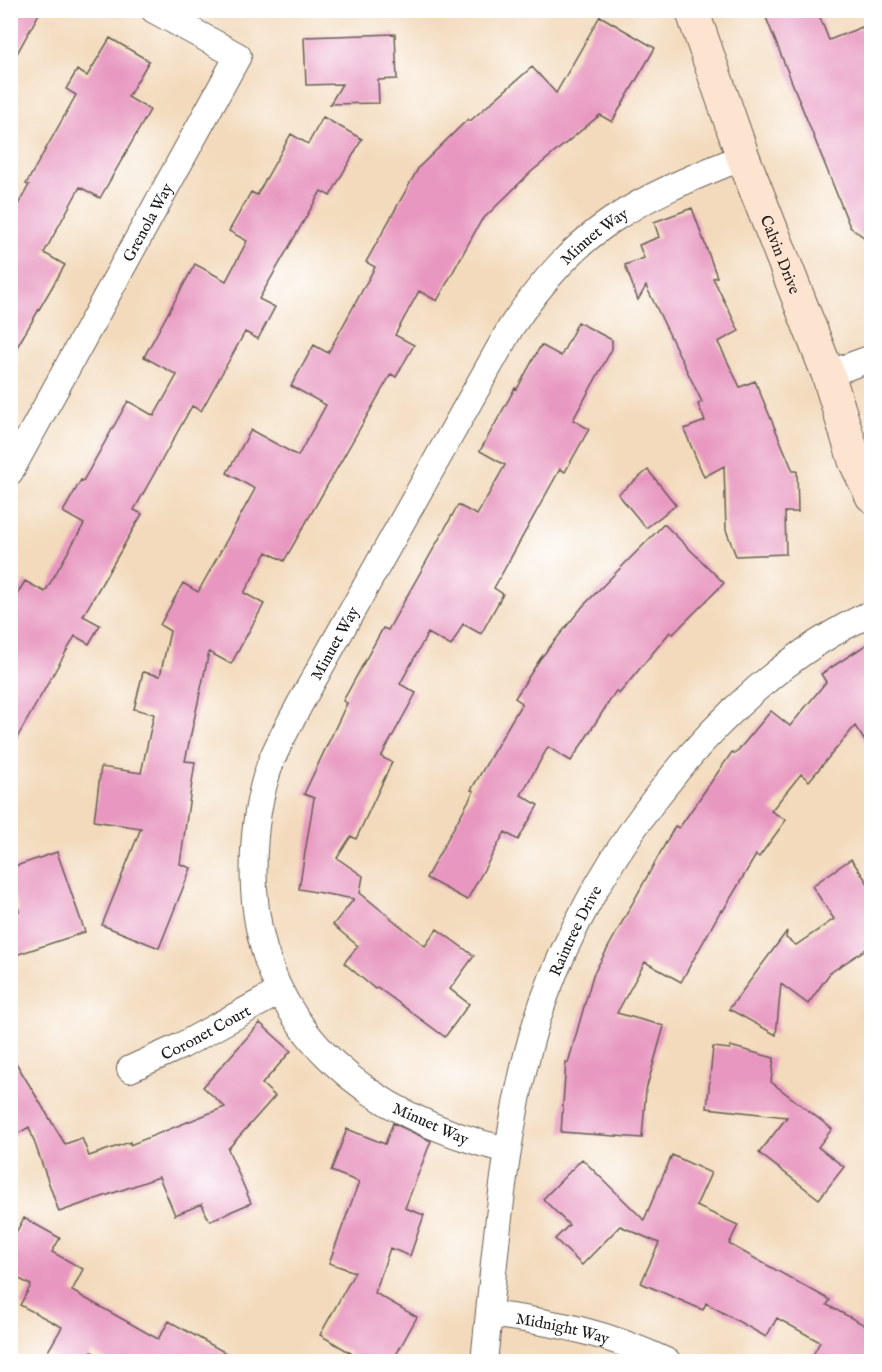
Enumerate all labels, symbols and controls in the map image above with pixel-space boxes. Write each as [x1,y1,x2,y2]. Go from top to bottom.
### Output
street label: Grenola Way [119,180,178,266]
street label: Minuet Way [557,204,632,270]
street label: Calvin Drive [755,213,804,297]
street label: Minuet Way [307,603,365,684]
street label: Raintree Drive [546,883,607,980]
street label: Coronet Court [158,1001,255,1066]
street label: Minuet Way [389,1099,471,1151]
street label: Midnight Way [514,1310,612,1350]

